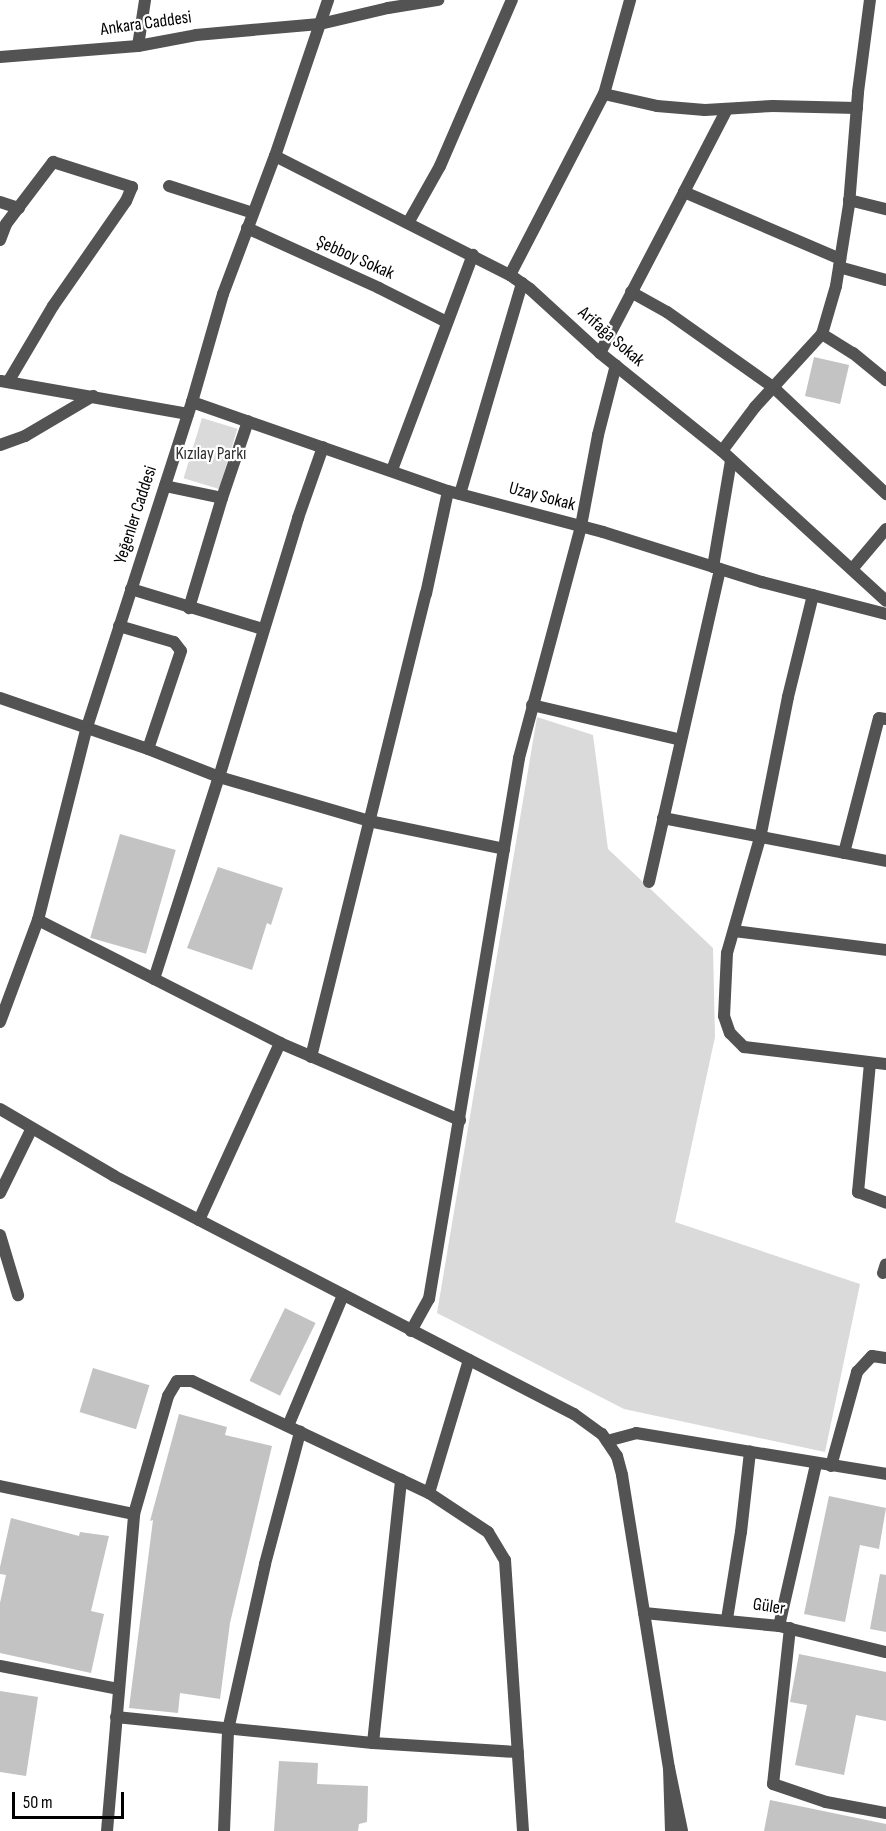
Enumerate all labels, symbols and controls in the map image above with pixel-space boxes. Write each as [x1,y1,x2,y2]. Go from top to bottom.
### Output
street label: Ankara Caddesi [99,7,193,41]
street label: Şebboy Sokak [313,231,397,285]
street label: Arifağa Sokak [573,302,649,372]
park label: Kızılay Parkı [176,443,246,465]
street label: Yeğenler Caddesi [110,463,162,567]
street label: Uzay Sokak [506,478,578,516]
street label: Güler [752,1594,786,1620]
scale bar [15,1780,128,1818]
text: 50 m [23,1792,53,1813]

